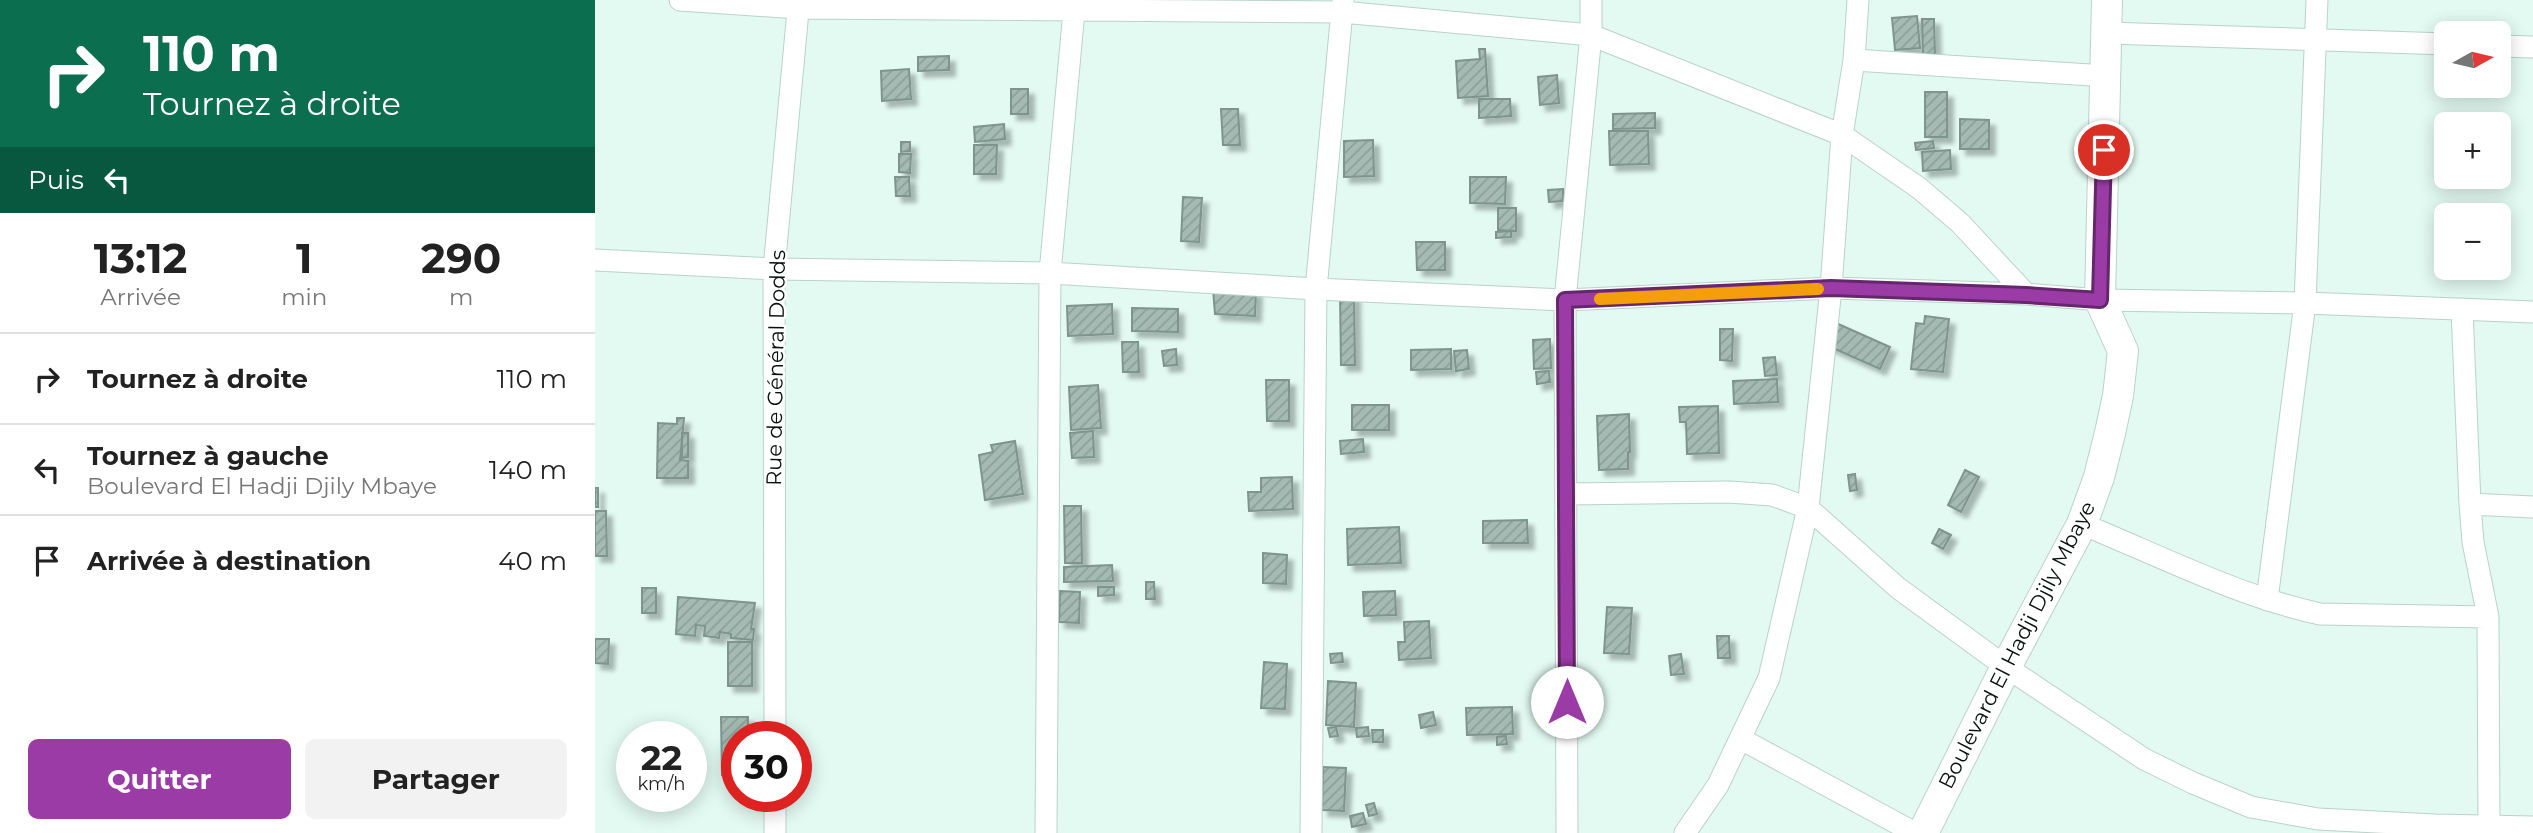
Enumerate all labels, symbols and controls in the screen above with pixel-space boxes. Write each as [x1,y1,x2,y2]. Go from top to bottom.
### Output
north arrow [2434,21,2511,98]
map controls [2434,21,2511,280]
text: 110 m [143,24,280,83]
icon: right [28,28,119,119]
text: Tournez à droite [143,84,401,123]
button: + [2434,112,2511,189]
pin [2074,120,2134,180]
icon: arrive [2085,131,2123,169]
icon: left [98,161,136,199]
text: Puis [28,164,84,196]
button: − [2434,203,2511,280]
text: 13:12 [94,232,187,284]
text: 1 [296,232,312,284]
text: 290 [421,232,501,284]
street label: Rue de Général Dodds [761,250,790,486]
text: Arrivée [100,283,181,311]
text: min [281,283,327,311]
text: m [449,283,473,311]
icon: right [28,360,66,398]
text: Tournez à droite [87,363,308,395]
text: 110 m [497,363,567,395]
text: Tournez à gauche [87,440,329,472]
icon: left [28,451,66,489]
text: 140 m [489,454,567,486]
text: Boulevard El Hadji Djily Mbaye [87,472,437,500]
street label: Boulevard El Hadji Djily Mbaye [1933,497,2100,793]
icon: arrive [28,542,66,580]
text: Arrivée à destination [87,545,371,577]
text: 40 m [498,545,567,577]
position arrow [1530,665,1604,739]
speed limit sign: 30 [721,721,812,812]
text: 22 [641,736,682,779]
button: Quitter [28,739,291,819]
button: Partager [305,739,567,819]
text: km/h [637,773,686,795]

